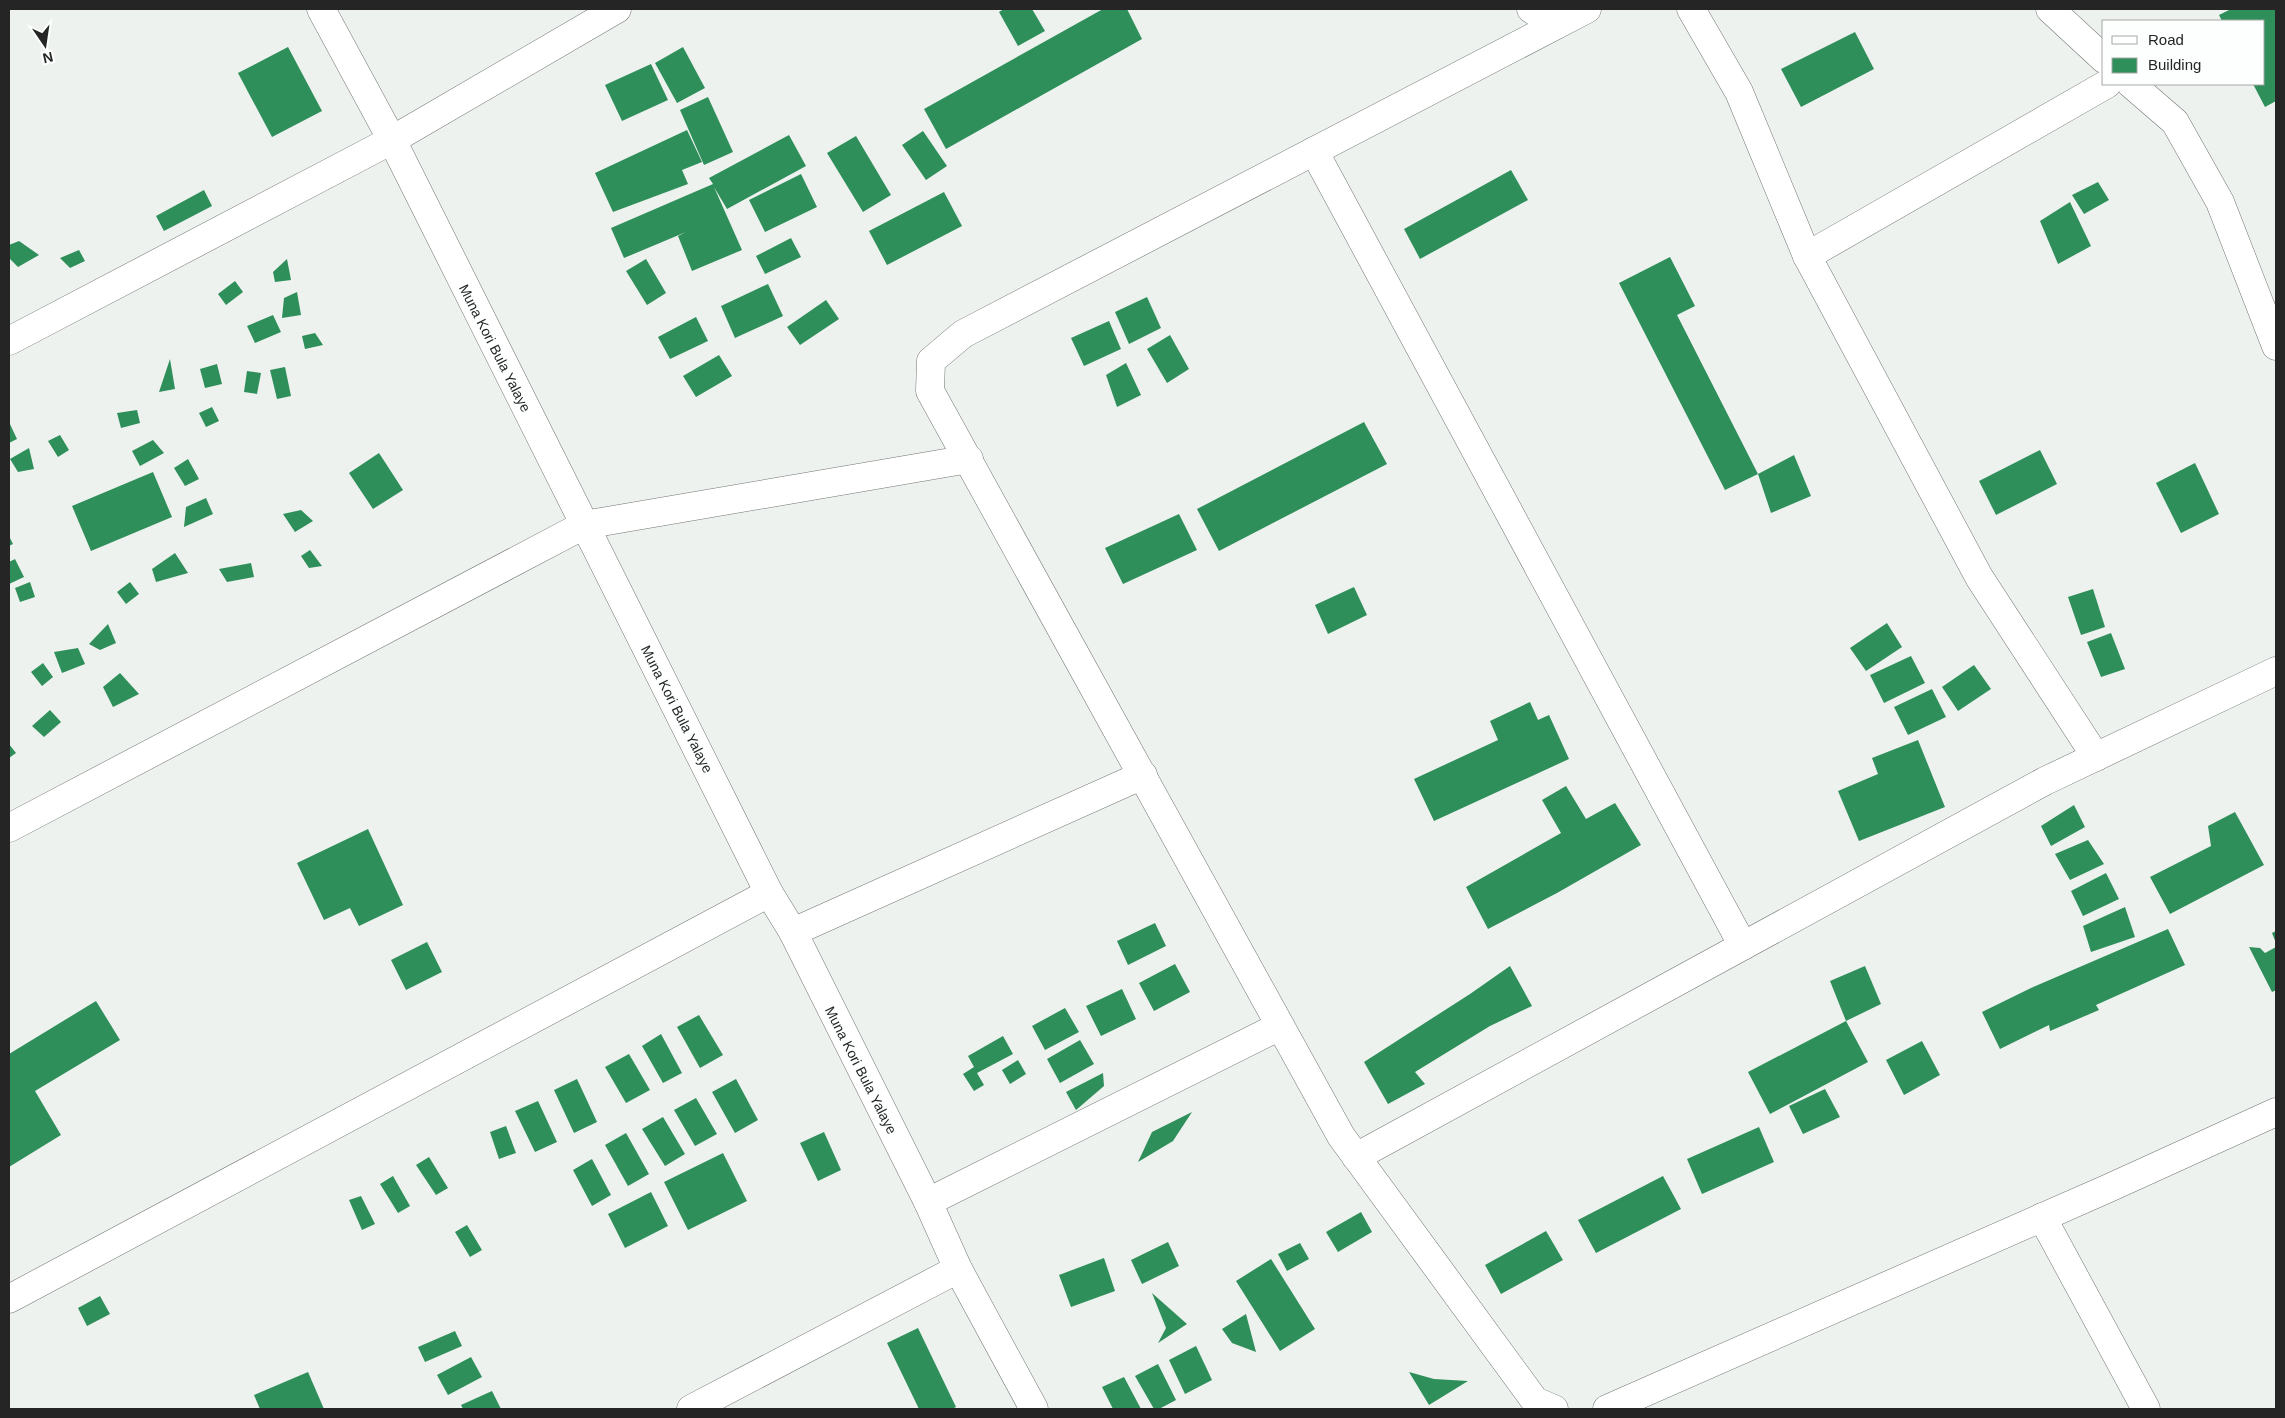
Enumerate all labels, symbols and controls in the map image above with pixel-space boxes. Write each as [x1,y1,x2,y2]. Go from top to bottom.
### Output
north arrow [20,20,70,70]
legend [2102,20,2265,85]
text: Road [2148,31,2184,48]
text: N [41,49,55,67]
text: Building [2148,56,2201,73]
street label: Muna Kori Bula Yalaye [456,281,534,415]
street label: Muna Kori Bula Yalaye [638,642,716,776]
street label: Muna Kori Bula Yalaye [822,1003,900,1137]

